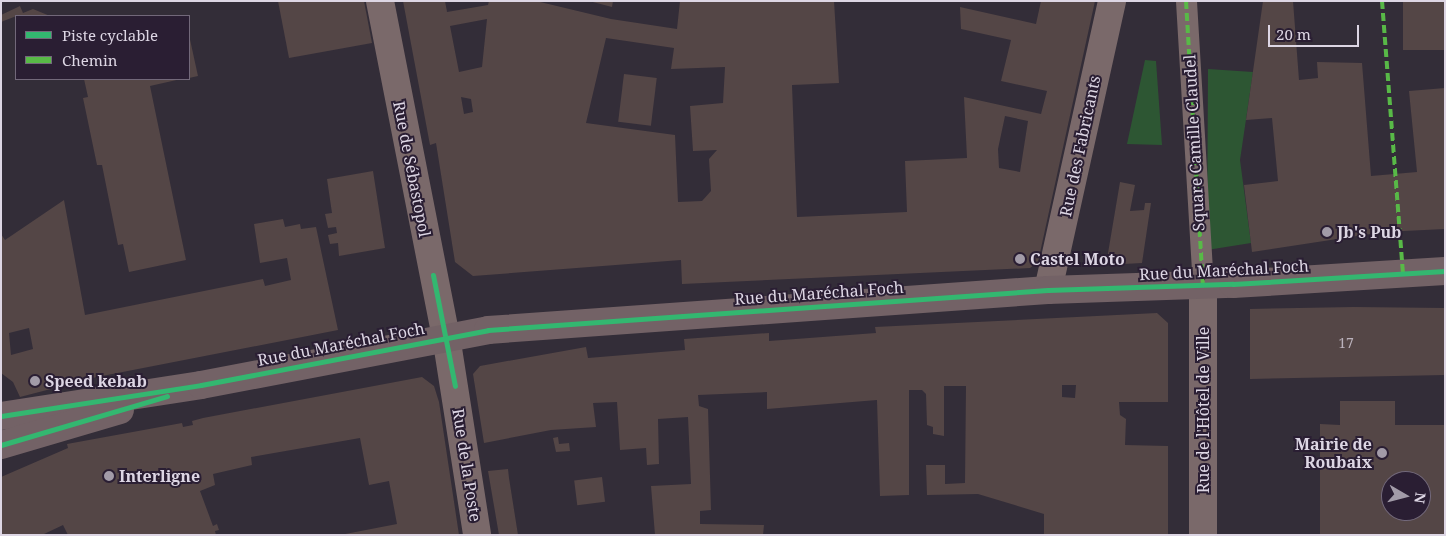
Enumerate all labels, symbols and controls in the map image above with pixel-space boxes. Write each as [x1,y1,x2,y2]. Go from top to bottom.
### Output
legend [15,15,190,80]
scale bar [1271,15,1362,47]
text: 20 m [1276,24,1311,44]
text: Piste cyclable [62,25,158,45]
text: Chemin [62,50,117,70]
street label: Square Camille Claudel [1180,54,1208,232]
street label: Rue des Fabricants [1056,74,1104,218]
street label: Rue de Sébastopol [389,99,435,239]
place label: Jb's Pub [1337,222,1401,242]
marker: Jb's Pub [1321,226,1333,238]
place label: Castel Moto [1030,249,1125,269]
marker: Castel Moto [1014,253,1026,265]
street label: Rue du Maréchal Foch [1139,256,1309,284]
street label: Rue du Maréchal Foch [734,277,904,309]
street label: Rue du Maréchal Foch [256,318,426,370]
street label: Rue de l'Hôtel de Ville [1193,327,1213,493]
house number: 17 [1338,335,1354,351]
place label: Speed kebab [45,371,147,391]
marker: Speed kebab [29,375,41,387]
street label: Rue de la Poste [449,407,485,523]
place label: Mairie de Roubaix [1295,434,1372,472]
marker: Mairie de Roubaix [1376,447,1388,459]
place label: Interligne [119,466,200,486]
marker: Interligne [103,470,115,482]
north arrow [1381,471,1431,521]
text: N [1410,491,1431,505]

